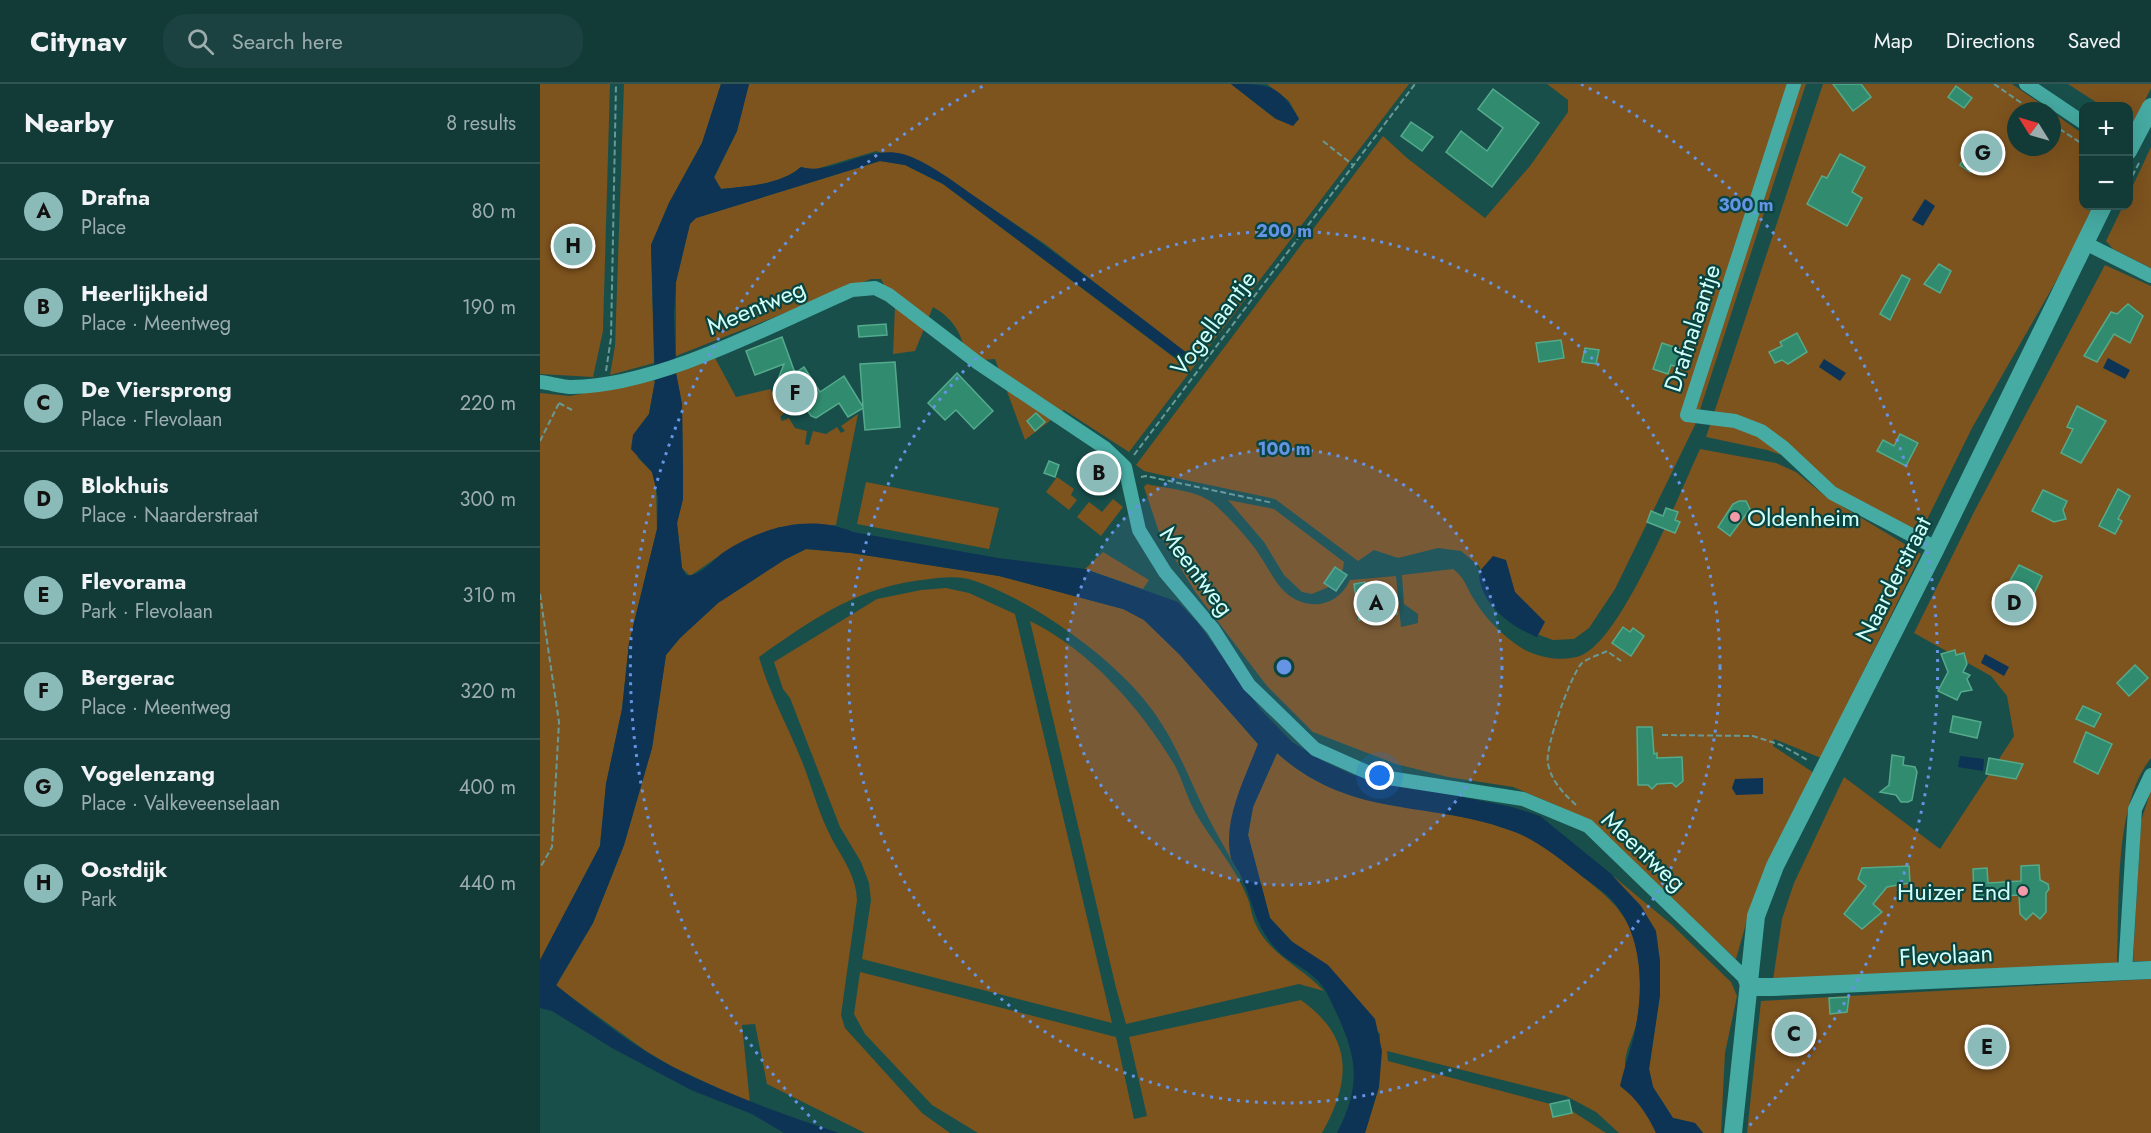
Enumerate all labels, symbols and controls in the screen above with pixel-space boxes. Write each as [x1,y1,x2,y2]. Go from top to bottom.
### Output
search box [163,14,583,68]
text: Citynav [30,21,127,62]
icon: search [184,25,217,58]
text: Search here [232,25,343,57]
text: Map [1874,26,1913,56]
text: Directions [1946,26,2035,56]
text: Saved [2068,26,2121,56]
north arrow [2007,102,2061,156]
map controls [2079,102,2133,210]
button: + [2079,102,2133,156]
text: Nearby [24,104,113,142]
text: 8 results [446,109,516,138]
pin: G [1964,130,2002,176]
button: − [2079,156,2133,210]
text: Drafna [81,181,150,213]
text: 300 m [1718,192,1774,218]
text: A [36,197,51,226]
text: 80 m [471,197,516,226]
text: Place [81,213,126,242]
text: 200 m [1256,218,1312,244]
pin: H [554,224,592,268]
street label: Drafnalaantje [1655,260,1729,396]
street label: Vogellaantje [1162,263,1264,383]
street label: Meentweg [701,270,811,344]
text: Heerlijkheid [81,277,208,309]
text: B [37,293,50,322]
text: 190 m [462,293,516,322]
text: Place · Meentweg [81,309,231,338]
pin: F [776,370,814,416]
text: De Viersprong [81,373,232,405]
text: C [36,389,51,418]
text: 220 m [460,389,516,418]
text: Place · Flevolaan [81,405,222,434]
text: 100 m [1257,436,1311,462]
pin: B [1080,450,1118,496]
text: Blokhuis [81,469,169,501]
text: D [36,485,51,514]
text: 300 m [459,485,516,514]
place label: Oldenheim [1747,500,1860,535]
text: Place · Naarderstraat [81,501,258,530]
marker: Oldenheim [1728,510,1742,524]
street label: Naarderstraat [1846,510,1940,648]
street label: Meentweg [1152,519,1242,623]
text: Flevorama [81,565,186,597]
pin: A [1356,580,1396,626]
pin: D [1994,580,2034,626]
text: E [37,581,50,610]
text: 310 m [462,581,516,610]
text: Park · Flevolaan [81,597,213,626]
centre of rings [1274,657,1294,677]
text: Bergerac [81,661,175,693]
text: F [38,677,49,706]
text: 320 m [460,677,516,706]
text: Place · Meentweg [81,693,231,722]
text: Vogelenzang [81,757,215,789]
your location [1365,761,1394,790]
text: G [35,773,52,802]
text: 400 m [459,773,516,802]
text: Place · Valkeveenselaan [81,789,280,818]
street label: Meentweg [1594,803,1694,899]
text: Oostdijk [81,853,167,885]
text: H [36,869,51,898]
text: 440 m [459,869,516,898]
place label: Huizer End [1897,874,2011,909]
marker: Huizer End [2016,884,2030,898]
text: Park [81,885,117,914]
street label: Flevolaan [1898,935,1994,975]
pin: C [1774,1012,1814,1056]
pin: E [1968,1024,2006,1070]

